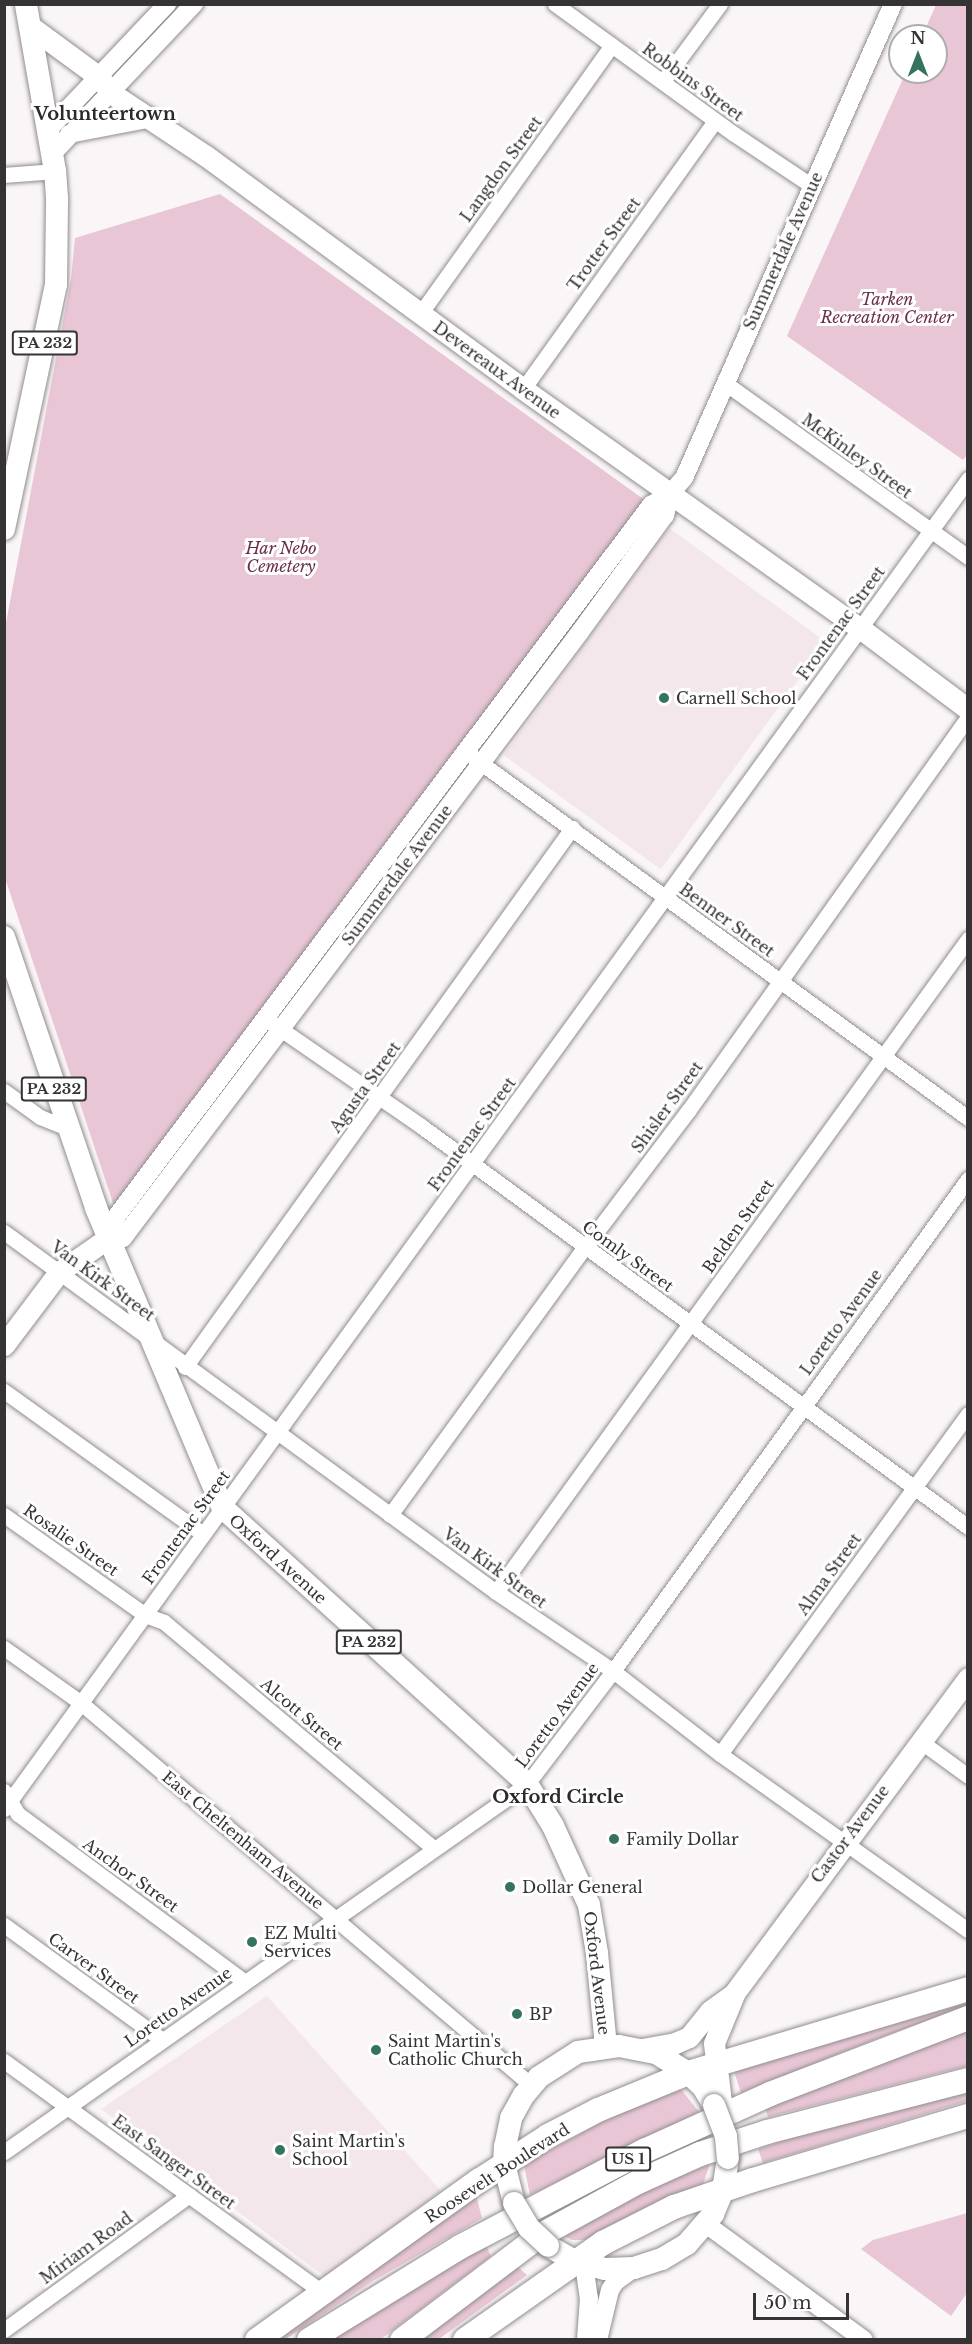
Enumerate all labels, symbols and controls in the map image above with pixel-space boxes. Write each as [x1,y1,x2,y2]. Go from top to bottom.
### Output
north arrow [888,24,948,84]
text: N [910,28,926,48]
street label: Robbins Street [639,39,747,125]
district label: Volunteertown [34,103,176,125]
street label: Langdon Street [456,112,546,226]
street label: Summerdale Avenue [739,169,827,333]
street label: Trotter Street [564,193,644,295]
park label: Tarken Recreation Center [820,289,954,327]
street label: Devereaux Avenue [429,317,565,423]
road number: PA 232 [10,331,80,355]
street label: McKinley Street [798,410,916,502]
park label: Har Nebo Cemetery [245,538,317,576]
street label: Frontenac Street [793,562,889,684]
place label: Carnell School [676,688,797,708]
marker: Carnell School [657,691,671,705]
street label: Summerdale Avenue [338,801,456,949]
street label: Benner Street [676,879,778,961]
street label: Agusta Street [326,1038,404,1136]
street label: Shisler Street [627,1057,707,1157]
street label: Frontenac Street [424,1073,520,1195]
road number: PA 232 [20,1077,88,1101]
street label: Belden Street [698,1175,778,1277]
street label: Comly Street [578,1216,678,1296]
street label: Van Kirk Street [47,1237,159,1325]
street label: Loretto Avenue [796,1265,886,1379]
street label: Frontenac Street [138,1466,234,1588]
street label: Rosalie Street [20,1500,122,1580]
street label: Oxford Avenue [225,1510,331,1608]
street label: Van Kirk Street [439,1524,551,1612]
street label: Alma Street [793,1529,865,1619]
road number: PA 232 [334,1630,404,1654]
street label: Loretto Avenue [511,1659,603,1771]
street label: Alcott Street [257,1674,347,1754]
street label: East Cheltenham Avenue [158,1767,328,1913]
street label: Castor Avenue [807,1781,893,1887]
district label: Oxford Circle [492,1786,624,1808]
place label: Family Dollar [626,1829,739,1849]
marker: Family Dollar [607,1832,621,1846]
street label: Anchor Street [79,1834,183,1916]
place label: Dollar General [522,1877,643,1897]
marker: Dollar General [503,1880,517,1894]
street label: Oxford Avenue [580,1910,614,2036]
place label: EZ Multi Services [264,1923,337,1961]
street label: Carver Street [45,1928,143,2008]
marker: EZ Multi Services [245,1935,259,1949]
street label: Loretto Avenue [121,1963,235,2051]
place label: BP [529,2004,552,2024]
marker: BP [510,2007,524,2021]
place label: Saint Martin's Catholic Church [388,2031,523,2069]
marker: Saint Martin's Catholic Church [369,2043,383,2057]
street label: East Sanger Street [109,2111,239,2213]
street label: Roosevelt Boulevard [421,2119,573,2227]
place label: Saint Martin's School [292,2131,405,2169]
marker: Saint Martin's School [273,2143,287,2157]
road number: US 1 [604,2147,652,2171]
street label: Miriam Road [36,2208,136,2288]
scale bar [756,2281,852,2319]
text: 50 m [764,2292,812,2314]

